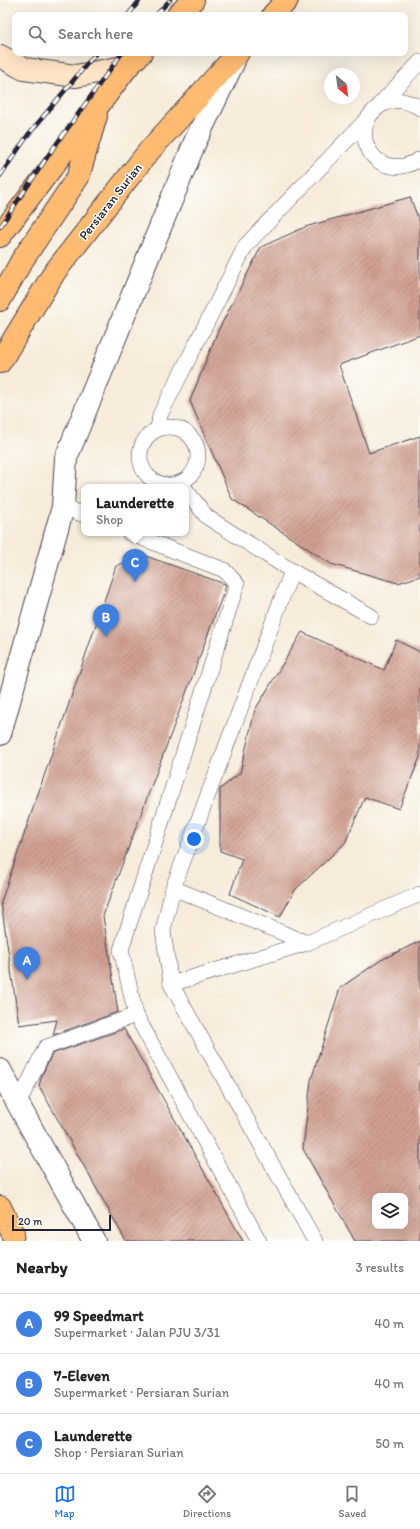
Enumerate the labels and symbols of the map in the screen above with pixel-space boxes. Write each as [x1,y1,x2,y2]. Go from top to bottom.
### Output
north arrow [324,68,360,104]
street label: Persiaran Surian [76,159,145,243]
pin: C [122,549,148,582]
pin: B [93,604,119,637]
your location [184,829,204,849]
pin: A [14,947,40,980]
scale bar [12,1213,111,1232]

